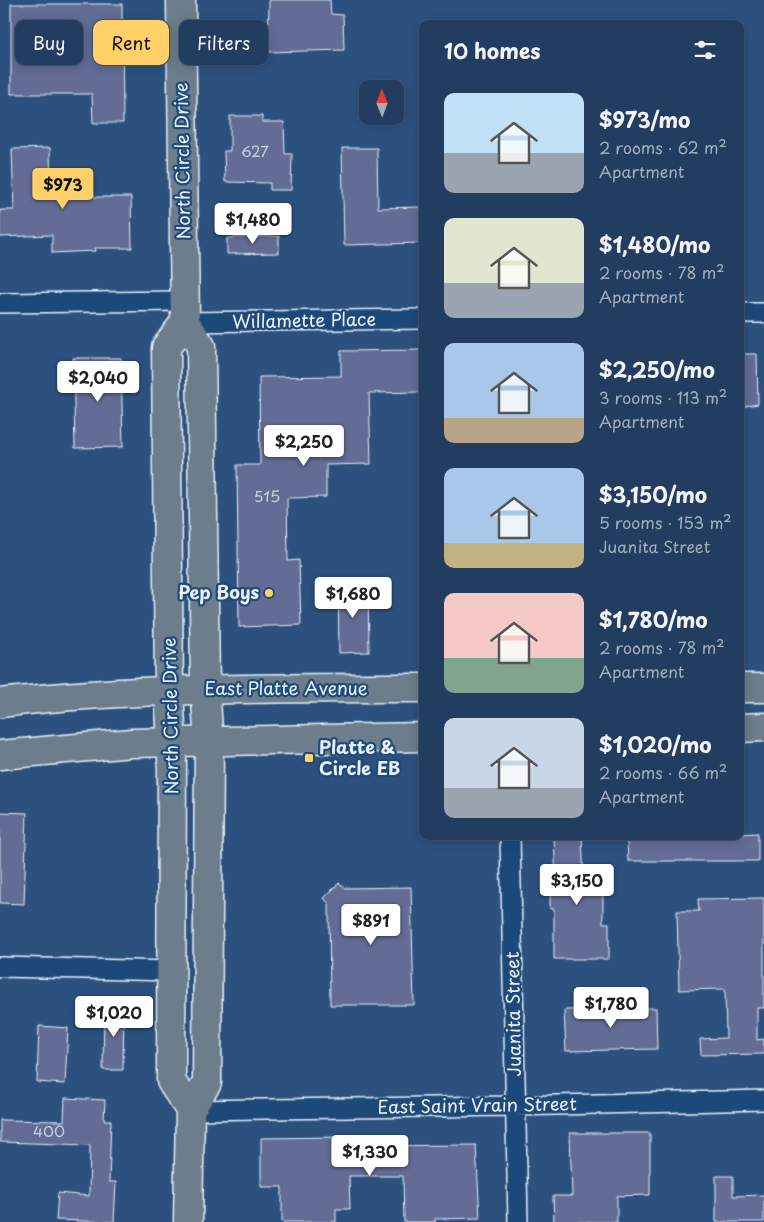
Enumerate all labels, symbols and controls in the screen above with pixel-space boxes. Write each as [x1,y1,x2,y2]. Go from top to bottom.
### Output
chip: Buy [15,20,83,65]
chip: Rent [93,20,169,65]
chip: Filters [179,20,268,65]
text: 10 homes [444,34,541,66]
icon: filters [691,36,719,64]
north arrow [359,80,404,125]
map controls [359,80,404,125]
street label: North Circle Drive [167,82,196,240]
text: $973/mo [599,103,690,135]
icon: home [484,113,544,173]
text: 2 rooms · 62 m² [599,135,727,159]
house number: 627 [241,139,269,162]
text: Apartment [599,159,684,183]
pin: $973 [33,168,93,210]
text: $973 [43,172,83,196]
pin: $1,480 [212,202,294,245]
text: $1,480 [226,207,280,231]
text: $1,480/mo [599,228,710,260]
icon: home [484,238,544,298]
text: 2 rooms · 78 m² [599,260,725,284]
text: Apartment [599,284,684,308]
street label: Willamette Place [232,305,376,334]
text: $2,250/mo [599,353,715,385]
pin: $2,040 [57,360,139,403]
icon: home [484,363,544,423]
text: $2,040 [68,365,128,389]
text: 3 rooms · 113 m² [599,385,727,409]
text: Apartment [599,409,684,433]
pin: $2,250 [263,424,345,467]
text: $2,250 [275,429,333,453]
text: $3,150/mo [599,478,707,510]
house number: 515 [254,484,280,507]
icon: home [484,488,544,548]
text: 5 rooms · 153 m² [599,510,732,534]
text: Juanita Street [599,534,710,558]
pin: $1,680 [312,576,394,619]
place label: Pep Boys [178,578,259,605]
text: $1,680 [326,581,380,605]
marker: Pep Boys [263,587,275,599]
text: $1,780/mo [599,603,708,635]
icon: home [484,613,544,673]
text: 2 rooms · 78 m² [599,635,725,659]
street label: North Circle Drive [155,637,184,795]
text: Apartment [599,659,684,683]
street label: East Platte Avenue [204,674,368,701]
text: $1,020/mo [599,728,712,760]
place label: Platte & Circle EB [319,733,400,781]
icon: home [484,738,544,798]
marker: Platte & Circle EB [303,752,315,764]
text: 2 rooms · 66 m² [599,760,727,784]
text: Apartment [599,784,684,808]
pin: $3,150 [536,864,618,906]
text: $3,150 [551,868,603,892]
pin: $891 [341,904,401,946]
text: $891 [352,908,390,932]
street label: Juanita Street [498,951,527,1077]
pin: $1,780 [570,986,652,1029]
text: $1,780 [585,991,637,1015]
pin: $1,020 [73,996,155,1038]
text: $1,020 [86,1000,142,1024]
street label: East Saint Vrain Street [377,1089,577,1120]
house number: 400 [33,1119,65,1142]
pin: $1,330 [329,1134,411,1177]
text: $1,330 [342,1139,398,1163]

